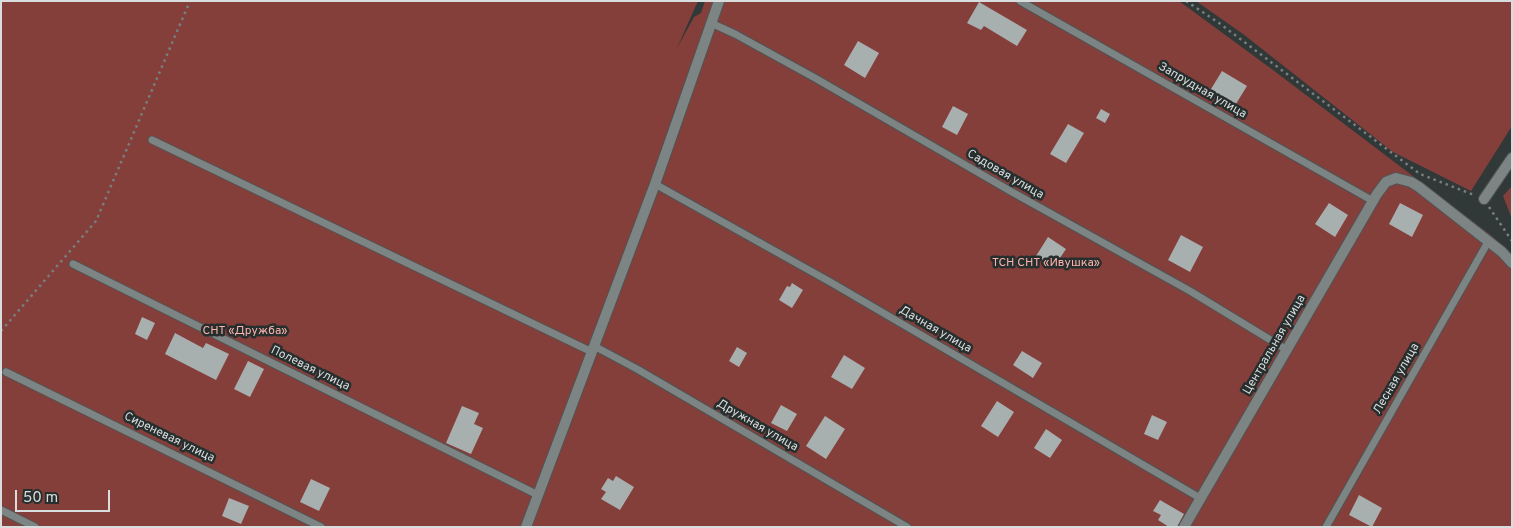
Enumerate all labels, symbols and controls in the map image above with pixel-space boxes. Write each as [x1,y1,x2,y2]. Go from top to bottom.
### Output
street label: Запрудная улица [1155,60,1249,122]
street label: Садовая улица [964,147,1046,203]
park label: ТСН СНТ «Ивушка» [992,257,1100,271]
street label: Центральная улица [1241,293,1309,397]
street label: Дачная улица [896,303,974,357]
park label: СНТ «Дружба» [203,325,287,339]
street label: Лесная улица [1371,341,1423,417]
street label: Полевая улица [268,344,352,394]
street label: Дружная улица [714,397,800,455]
street label: Сиреневая улица [121,410,217,466]
scale bar [18,480,112,512]
text: 50 m [23,489,58,508]

